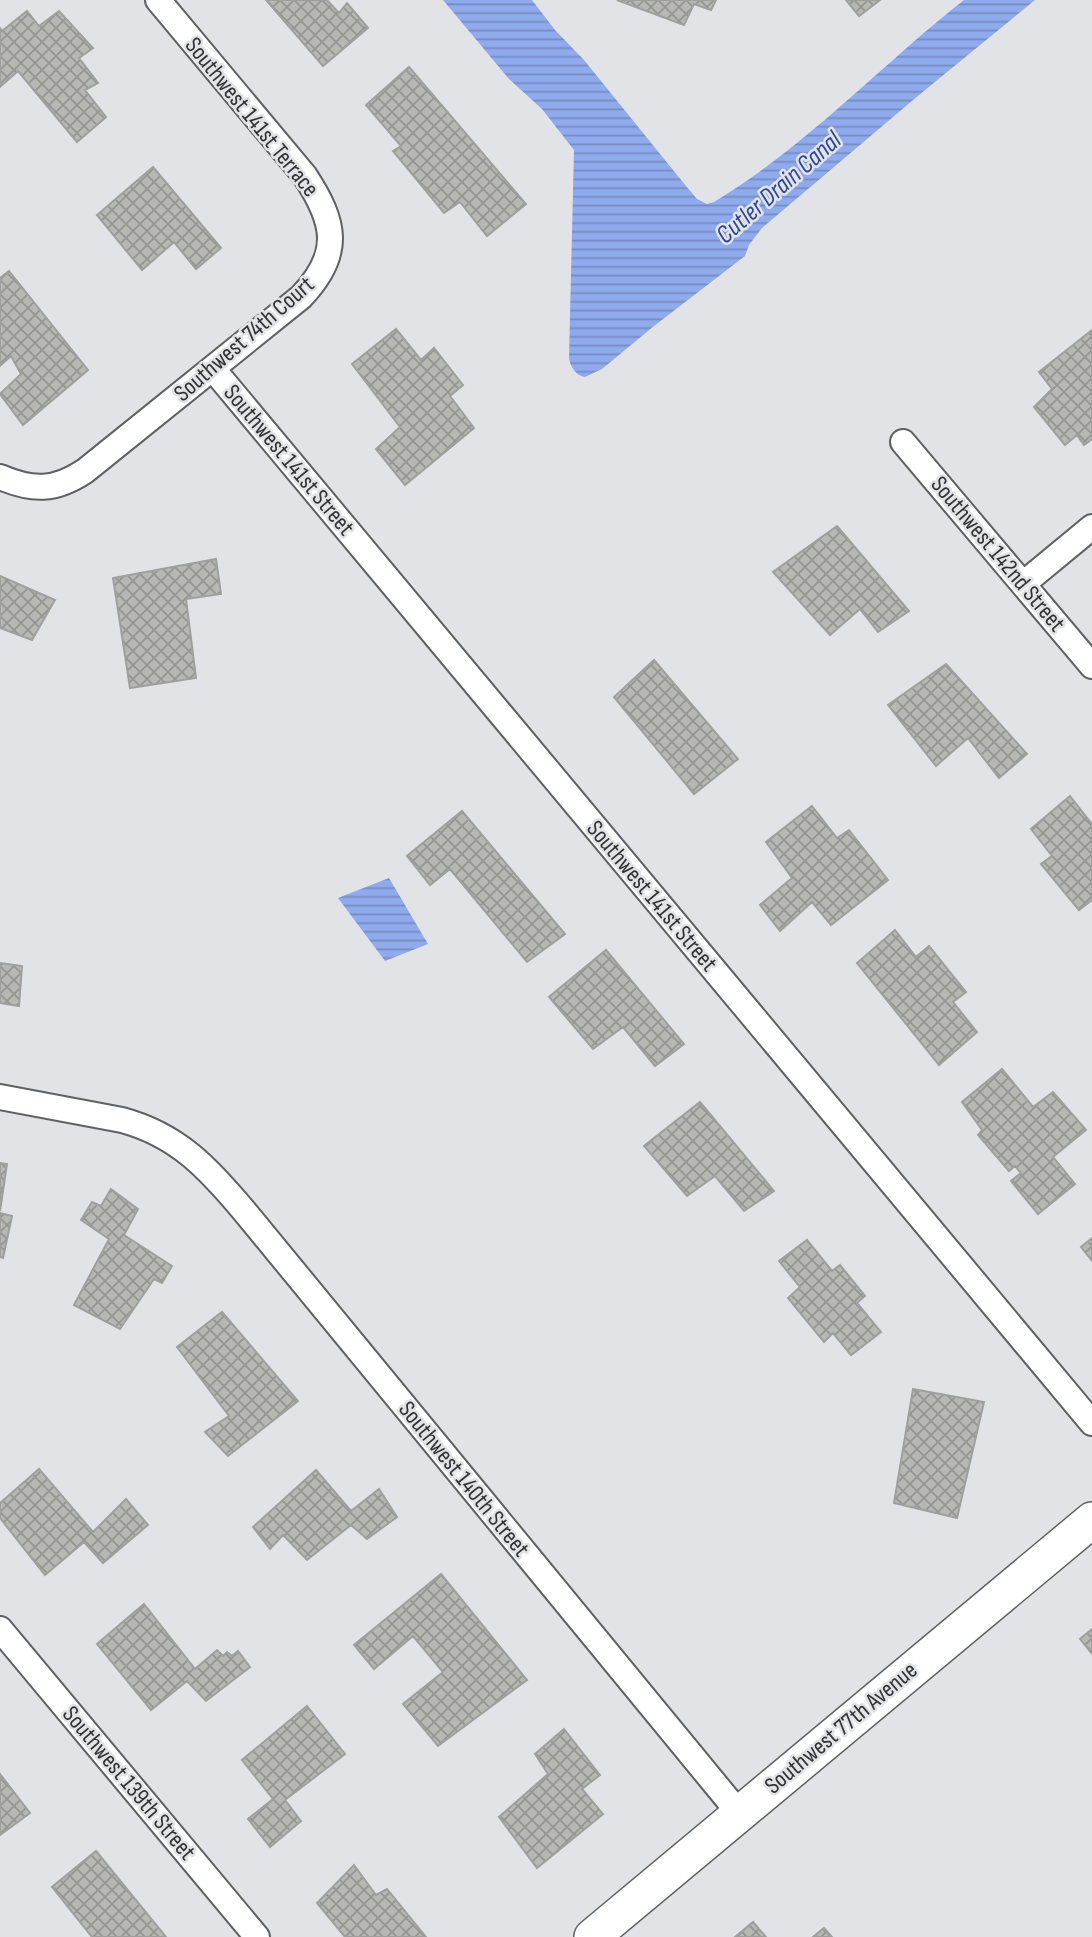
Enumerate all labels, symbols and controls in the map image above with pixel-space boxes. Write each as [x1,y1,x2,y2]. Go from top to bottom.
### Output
street label: Southwest 141st Terrace [179,31,325,203]
water label: Cutler Drain Canal [710,124,849,251]
street label: Southwest 74th Court [168,270,320,408]
street label: Southwest 141st Street [217,379,361,541]
street label: Southwest 142nd Street [925,470,1071,638]
street label: Southwest 141st Street [580,815,724,977]
street label: Southwest 140th Street [392,1395,536,1563]
street label: Southwest 77th Avenue [759,1656,923,1800]
street label: Southwest 139th Street [56,1700,202,1866]

